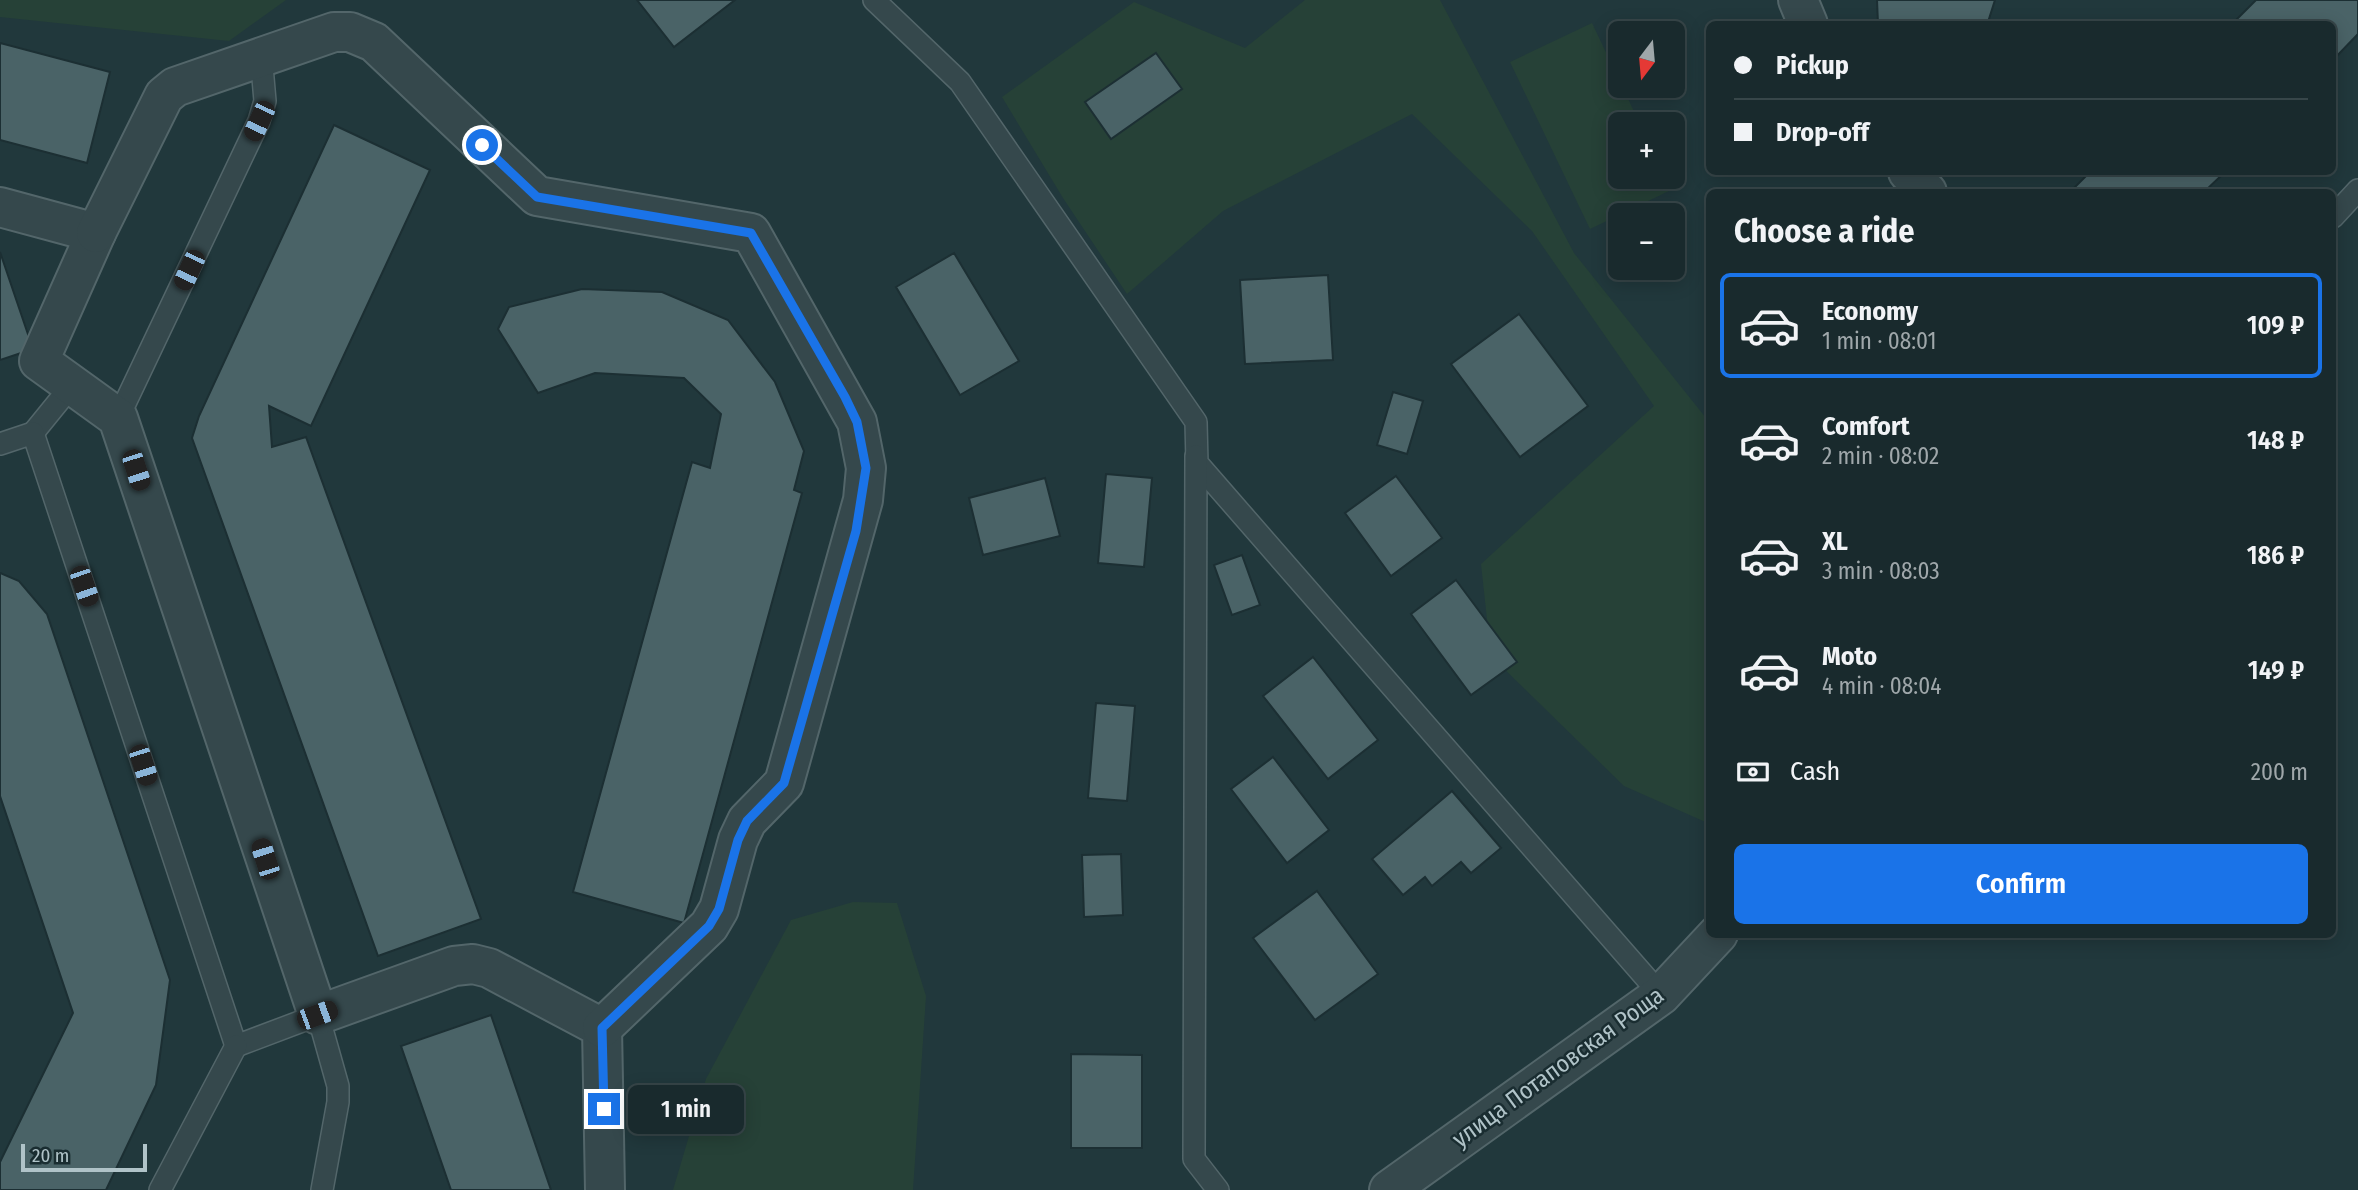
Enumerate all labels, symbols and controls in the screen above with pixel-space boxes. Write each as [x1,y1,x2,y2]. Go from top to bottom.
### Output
north arrow [1608,21,1685,98]
map controls [1608,21,1685,280]
text: Pickup [1776,50,1849,81]
car [241,98,278,144]
button: + [1608,112,1685,189]
text: Drop-off [1776,117,1869,148]
route start [466,129,498,161]
button: − [1608,203,1685,280]
text: Choose a ride [1734,212,1915,250]
car [171,247,208,293]
icon: car [1738,294,1801,357]
text: Economy [1822,296,1918,327]
text: 109 ₽ [2247,310,2304,341]
text: 1 min · 08:01 [1822,327,1936,355]
icon: car [1738,409,1801,472]
text: Comfort [1822,411,1910,442]
text: 148 ₽ [2247,425,2304,456]
text: 2 min · 08:02 [1822,442,1939,470]
car [120,447,153,493]
icon: car [1738,524,1801,587]
text: XL [1822,526,1848,557]
text: 186 ₽ [2247,540,2304,571]
text: 3 min · 08:03 [1822,557,1940,585]
car [68,563,101,609]
icon: car [1738,639,1801,702]
text: Moto [1822,641,1877,672]
text: 149 ₽ [2248,655,2304,686]
text: 4 min · 08:04 [1822,672,1941,700]
car [127,742,160,788]
icon: cash [1734,753,1772,791]
text: Cash [1790,756,1840,787]
text: 200 m [2251,758,2308,786]
car [249,836,282,882]
button: Confirm [1734,844,2308,924]
street label: улица Потаповская Роща [1447,981,1669,1153]
car [294,998,341,1032]
callout: 1 min [628,1084,744,1134]
route end [588,1093,620,1125]
text: 1 min [661,1095,711,1123]
scale bar [21,1141,147,1173]
text: 20 m [32,1144,69,1167]

